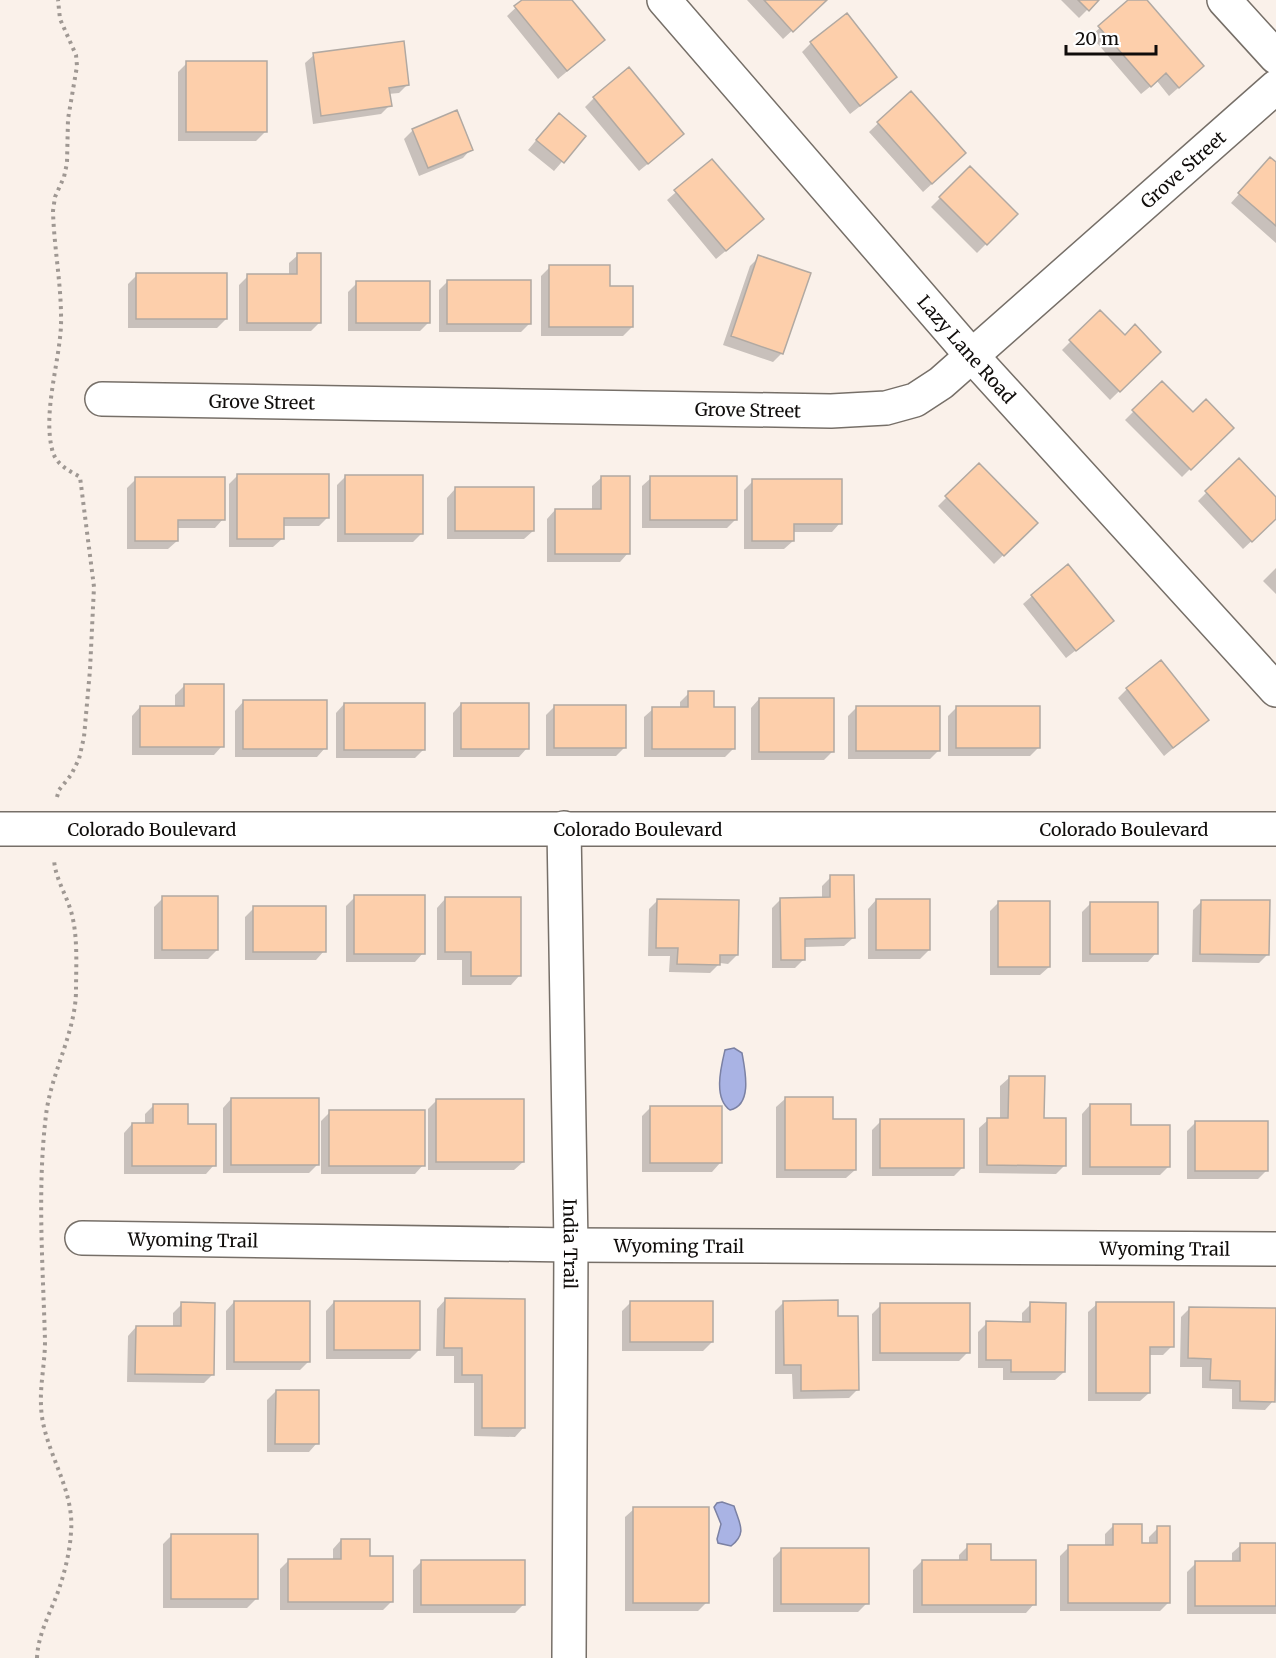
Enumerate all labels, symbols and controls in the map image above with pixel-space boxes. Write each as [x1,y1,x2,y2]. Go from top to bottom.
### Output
scale bar [1066,18,1156,56]
text: 20 m [1075,27,1119,50]
street label: Grove Street [1135,126,1230,213]
street label: Lazy Lane Road [913,290,1021,408]
street label: Grove Street [209,389,315,414]
street label: Grove Street [695,397,801,422]
street label: Colorado Boulevard [68,818,237,841]
street label: Colorado Boulevard [554,818,723,841]
street label: Colorado Boulevard [1040,818,1209,841]
street label: India Trail [559,1198,583,1290]
street label: Wyoming Trail [127,1227,259,1252]
street label: Wyoming Trail [613,1234,745,1257]
street label: Wyoming Trail [1099,1236,1231,1260]

